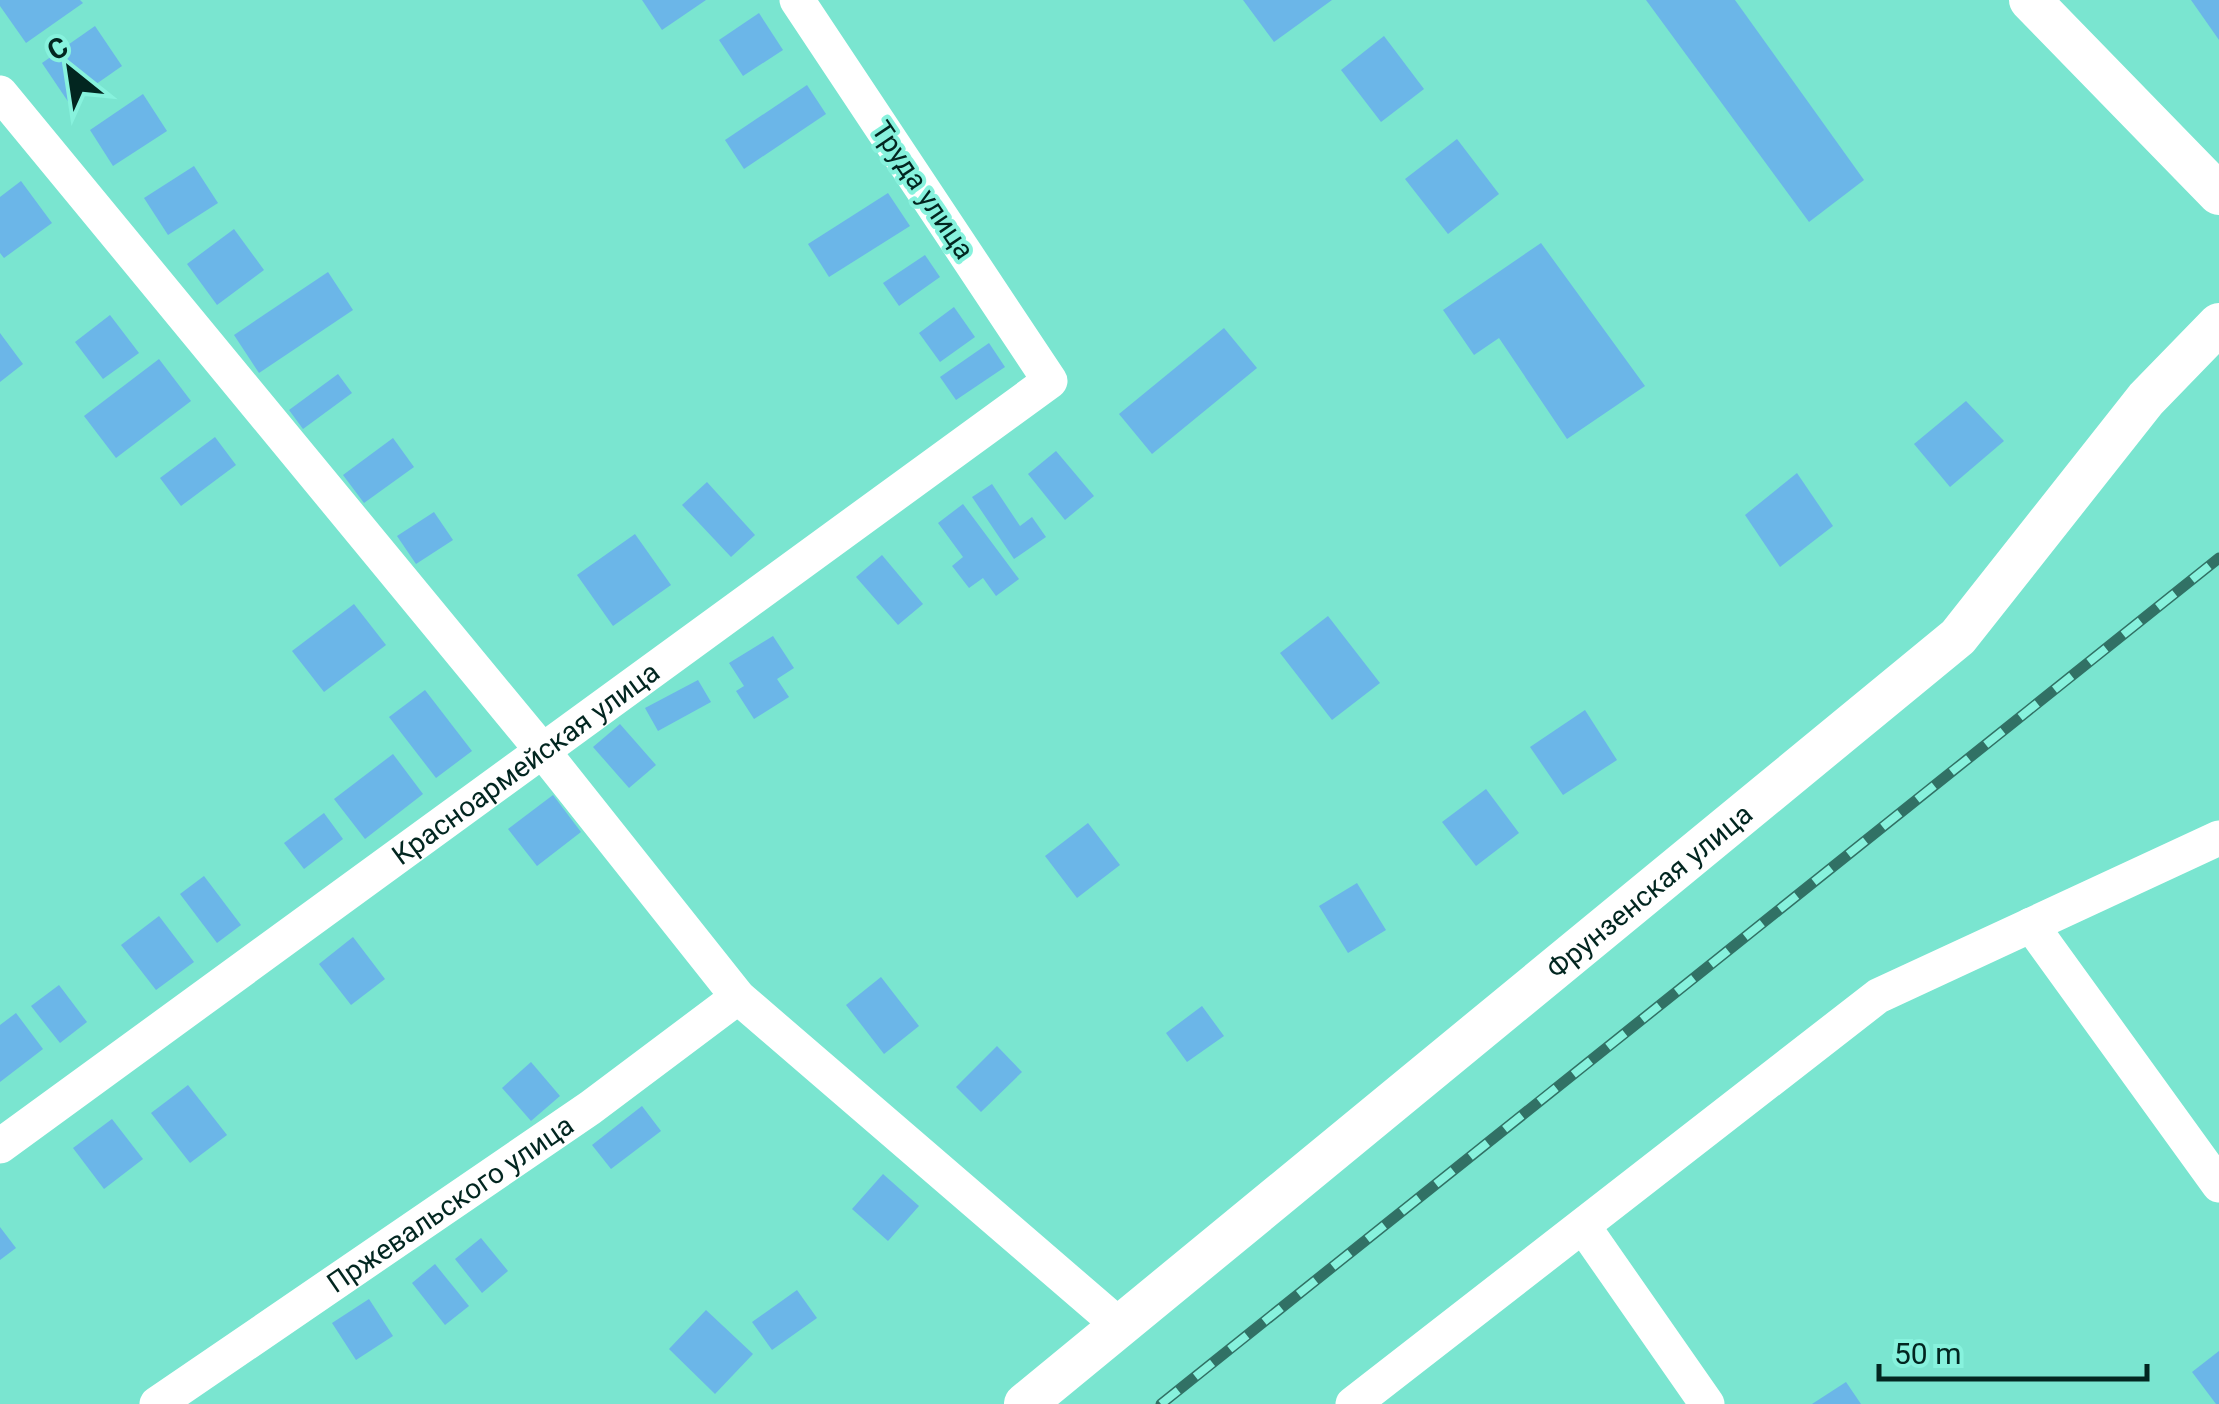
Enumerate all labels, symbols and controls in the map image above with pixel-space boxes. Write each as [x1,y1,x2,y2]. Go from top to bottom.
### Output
north arrow [20,20,120,120]
text: С [42,30,74,68]
street label: Труда улица [865,115,981,265]
street label: Красноармейская улица [385,655,665,872]
street label: Фрунзенская улица [1540,797,1759,985]
street label: Пржевальского улица [321,1108,579,1299]
scale bar [1879,1319,2146,1381]
text: 50 m [1894,1336,1961,1371]

